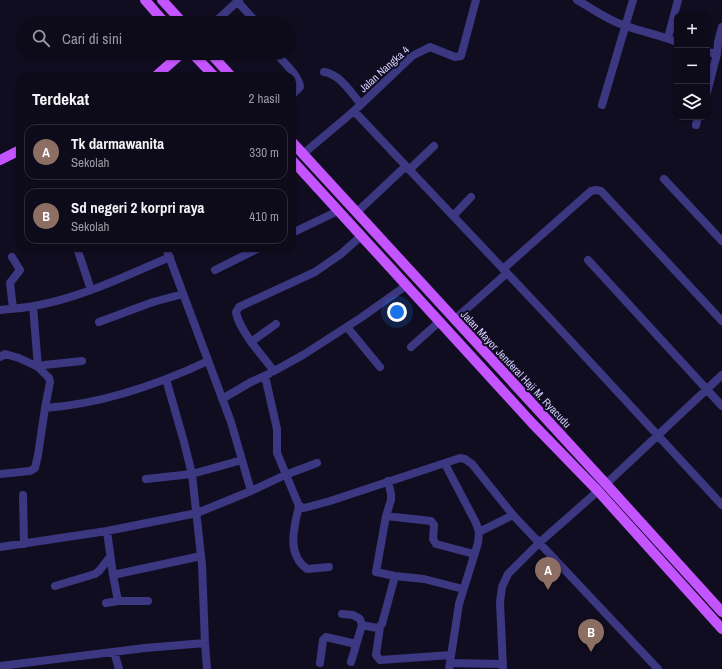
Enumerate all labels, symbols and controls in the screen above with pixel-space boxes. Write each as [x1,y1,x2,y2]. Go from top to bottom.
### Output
map controls [674,12,710,120]
button: + [674,12,710,48]
search box [16,16,296,60]
icon: search [30,27,52,49]
text: Cari di sini [62,28,122,49]
street label: Jalan Nangka 4 [356,43,412,95]
button: − [674,48,710,84]
button: layers [674,84,710,120]
text: Terdekat [32,87,89,110]
text: 2 hasil [249,90,280,107]
text: Tk darmawanita [71,133,164,154]
text: A [42,144,50,161]
text: 330 m [249,144,279,161]
text: Sekolah [71,154,110,171]
text: Sd negeri 2 korpri raya [71,197,204,218]
text: B [42,208,50,225]
text: 410 m [249,208,279,225]
text: Sekolah [71,218,110,235]
your location [387,302,407,322]
street label: Jalan Mayor Jenderal Haji M. Ryacudu [458,307,574,431]
pin: A [535,557,561,590]
pin: B [578,619,604,652]

